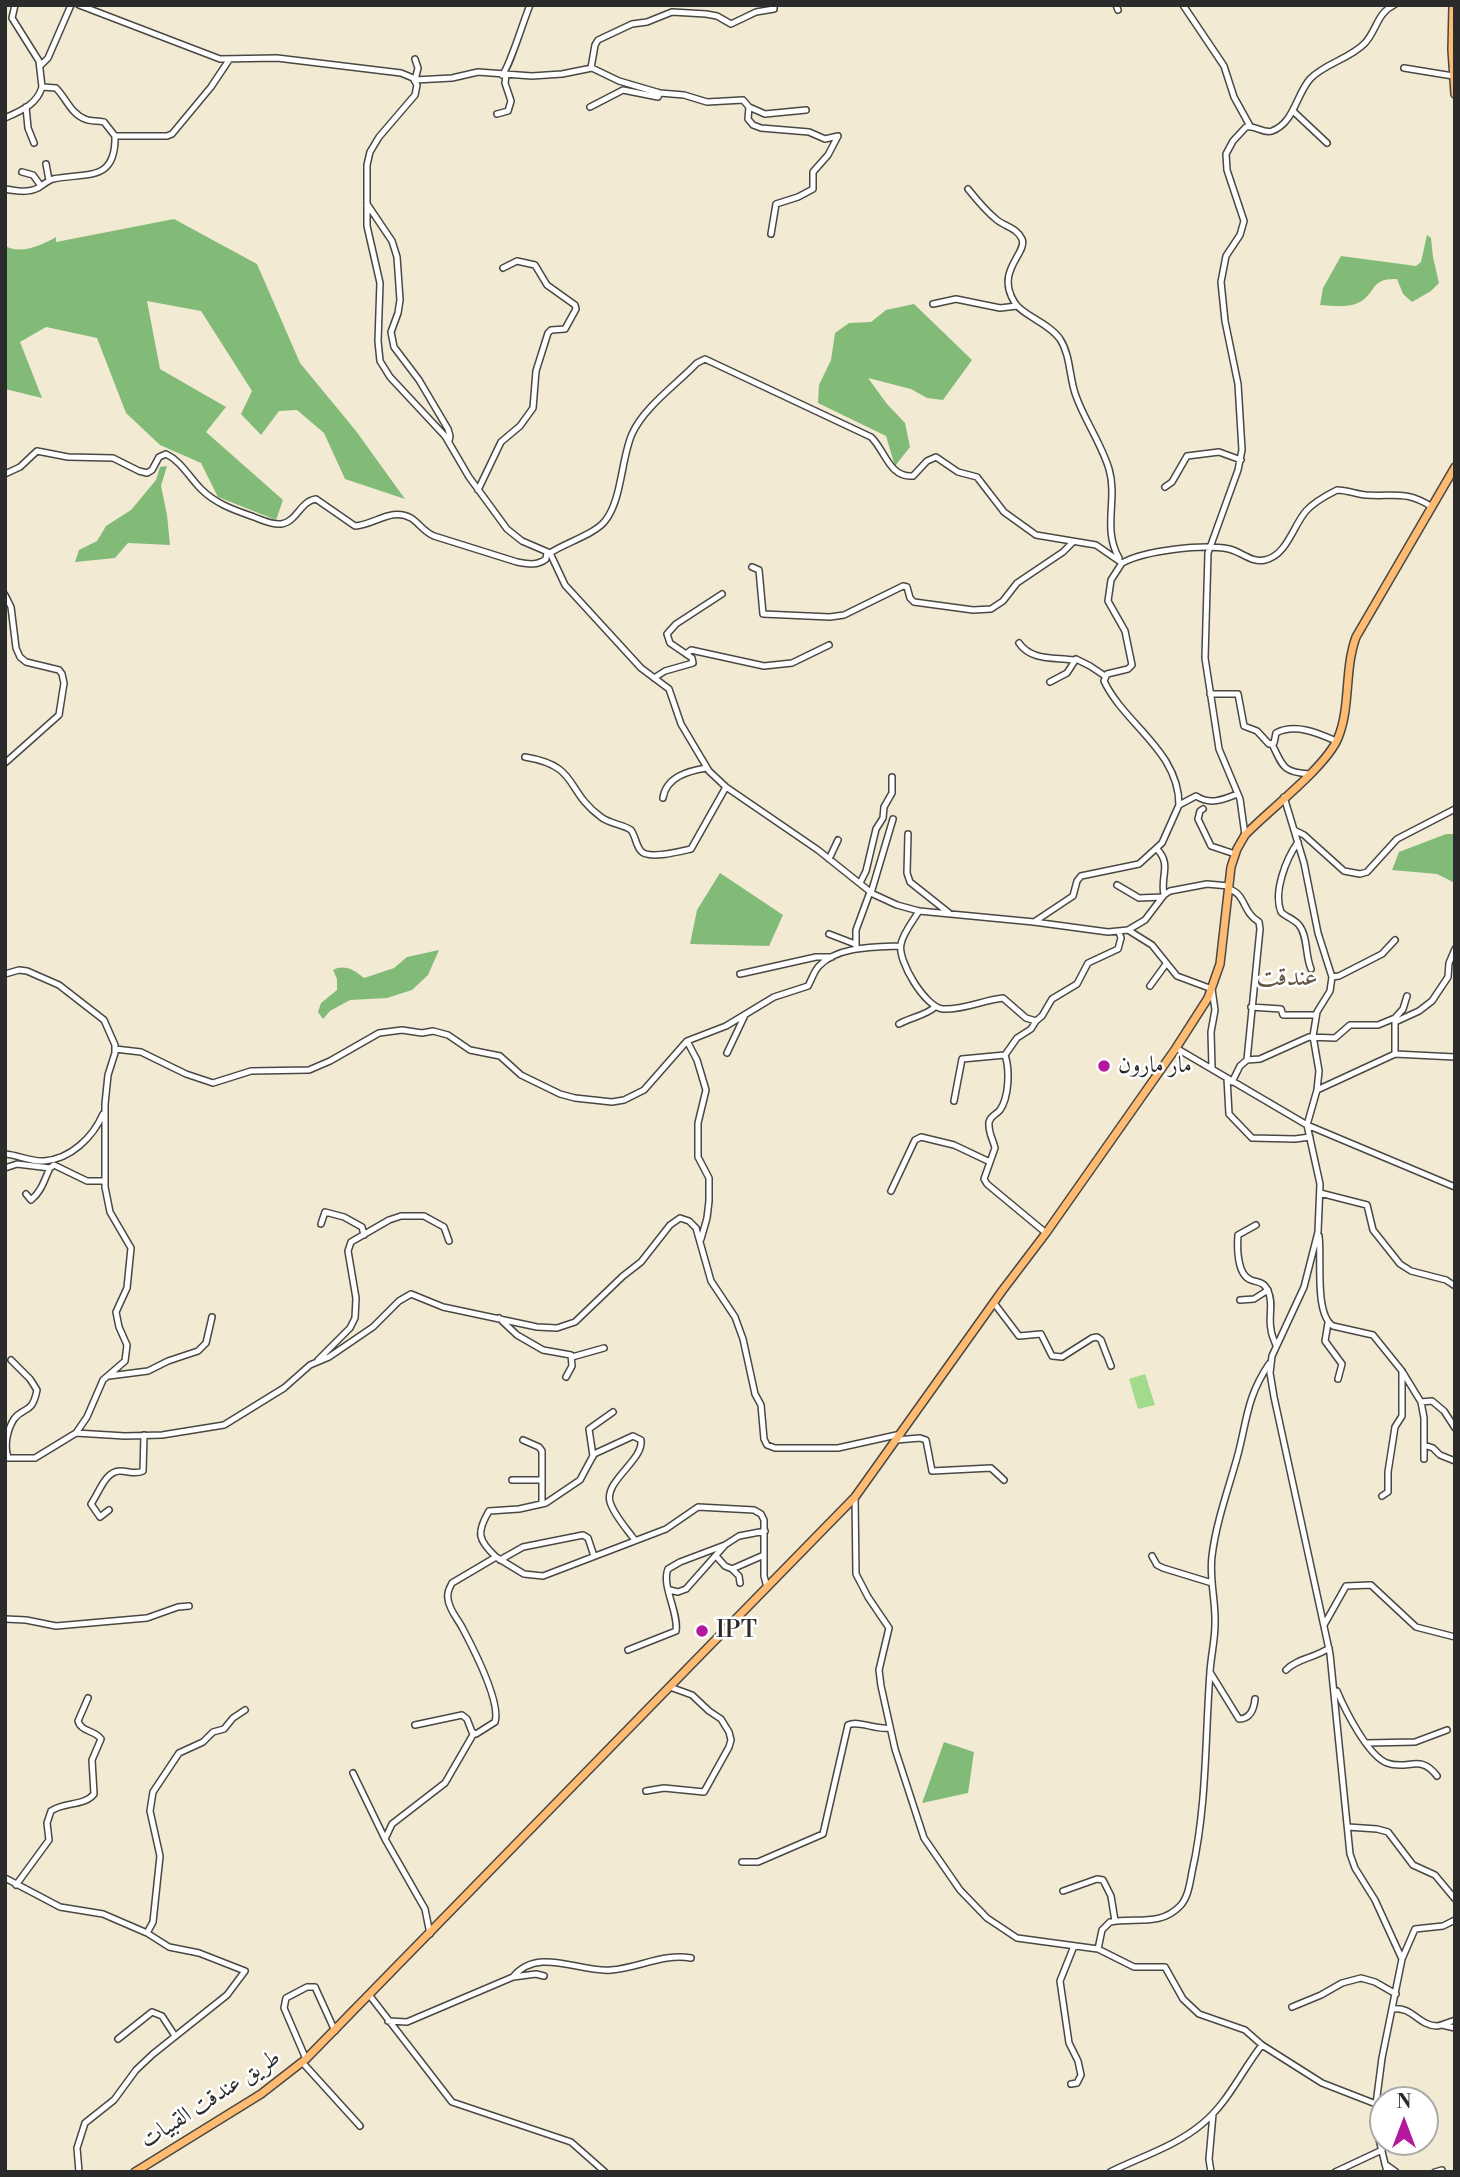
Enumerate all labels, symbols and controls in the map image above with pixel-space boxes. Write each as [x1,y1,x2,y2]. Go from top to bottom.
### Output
district label: عندقت [1256,963,1318,995]
place label: مار مارون [1118,1052,1192,1080]
marker: مار مارون [1096,1058,1112,1074]
place label: IPT [716,1617,757,1645]
marker: IPT [694,1623,710,1639]
street label: طريق عندقت القبيات [136,2044,286,2156]
north arrow [1369,2086,1439,2156]
text: N [1396,2090,1412,2114]

